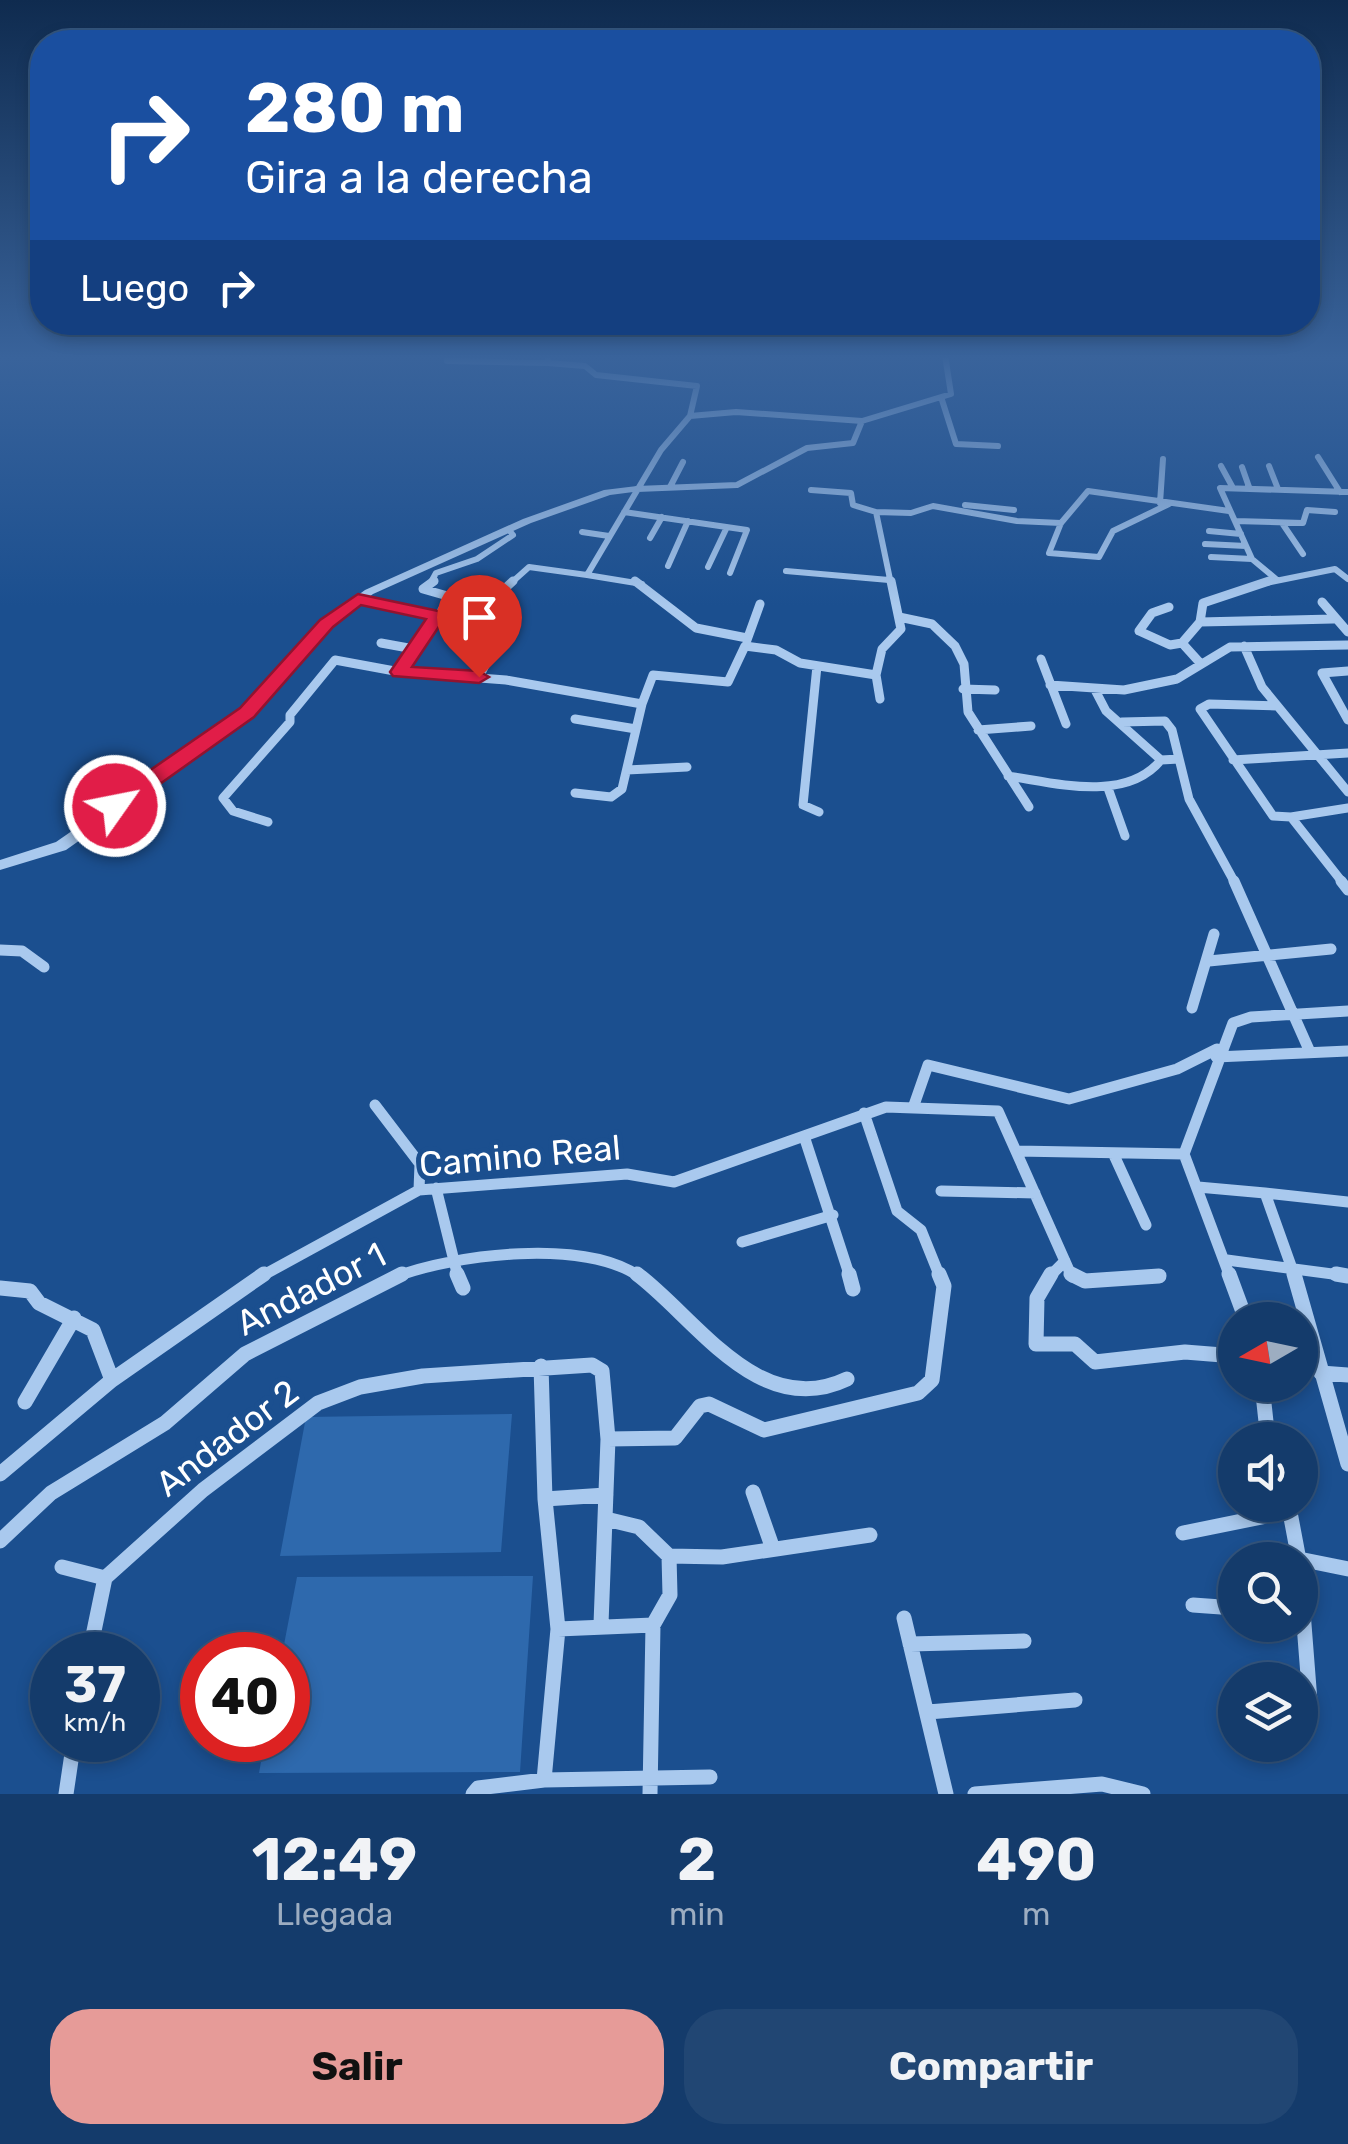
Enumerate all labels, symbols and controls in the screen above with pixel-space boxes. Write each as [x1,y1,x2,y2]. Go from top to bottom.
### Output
text: 280 m [245,67,465,150]
icon: right [80,70,210,200]
text: Gira a la derecha [245,151,593,204]
icon: right [209,260,264,315]
text: Luego [80,265,189,311]
pin [437,575,522,678]
icon: arrive [452,590,507,645]
position arrow [63,754,167,858]
street label: Camino Real [417,1126,623,1186]
street label: Andador 1 [229,1234,393,1344]
north arrow [1218,1302,1318,1402]
map controls [1218,1302,1318,1762]
street label: Andador 2 [148,1371,306,1505]
button: sound [1218,1422,1318,1522]
button: search [1218,1542,1318,1642]
speed limit sign: 40 [180,1632,310,1762]
text: 37 [64,1655,126,1715]
button: layers [1218,1662,1318,1762]
text: km/h [64,1708,126,1737]
text: 12:49 [252,1824,417,1895]
text: 2 [677,1824,716,1895]
text: 490 [976,1824,1096,1895]
text: Llegada [276,1895,393,1933]
text: min [669,1895,725,1933]
text: m [1022,1895,1051,1933]
button: Salir [50,2009,664,2124]
button: Compartir [684,2009,1298,2124]

